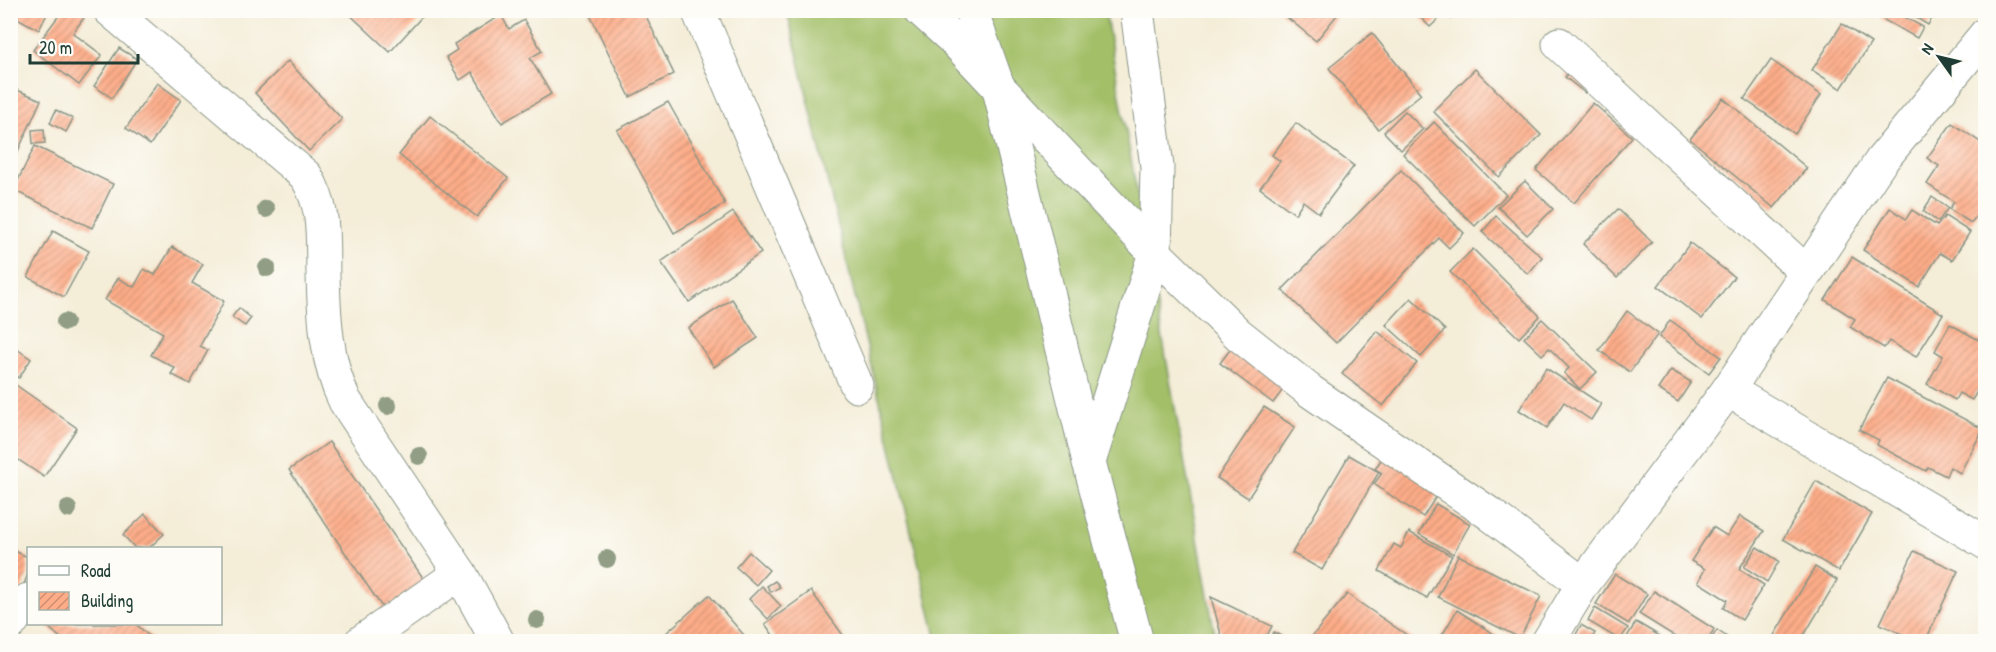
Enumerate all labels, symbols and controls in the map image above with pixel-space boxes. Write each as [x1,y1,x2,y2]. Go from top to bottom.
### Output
scale bar [30,27,138,65]
north arrow [1909,27,1969,87]
text: 20 m [39,35,72,60]
text: N [1915,39,1938,58]
legend [27,547,222,625]
text: Road [81,558,111,583]
text: Building [81,588,133,613]

